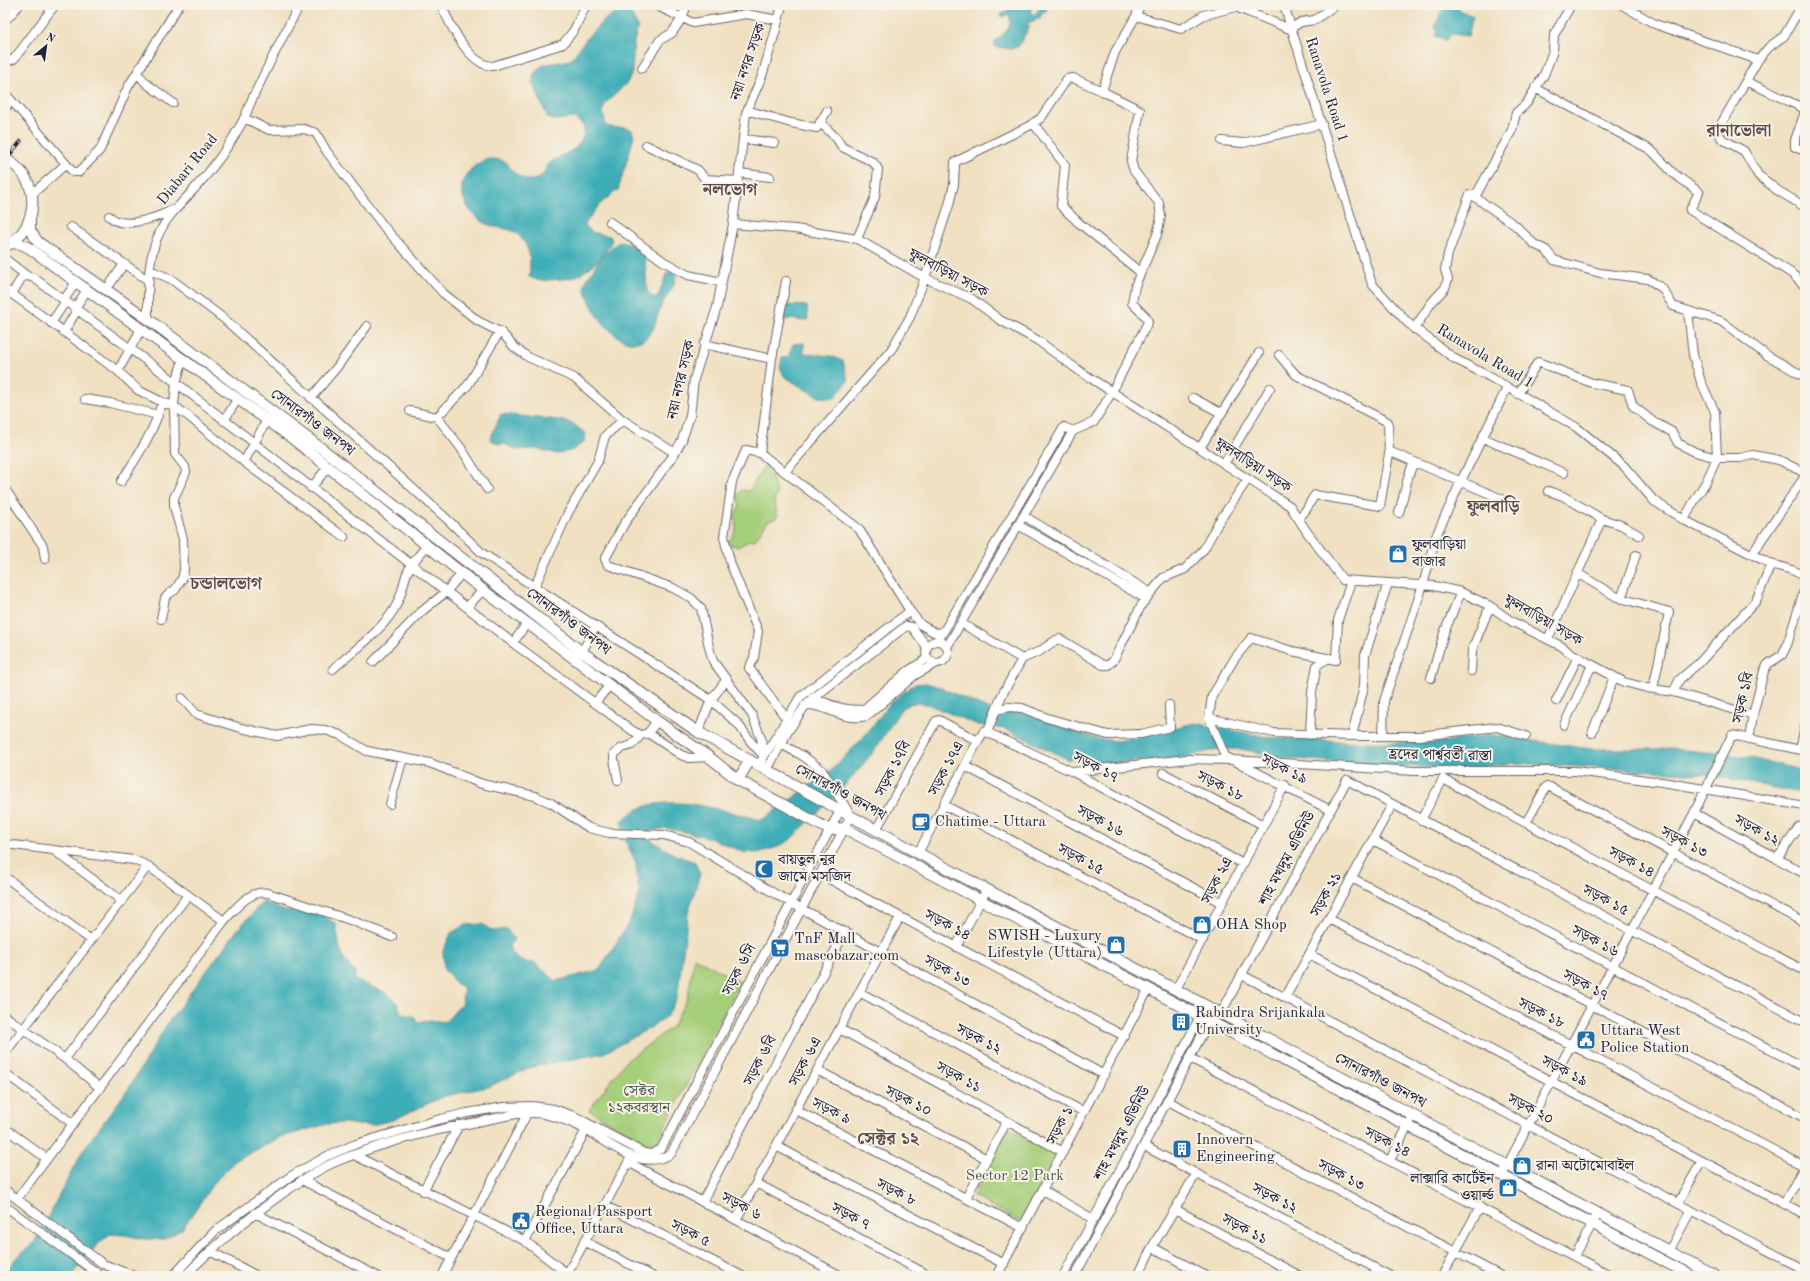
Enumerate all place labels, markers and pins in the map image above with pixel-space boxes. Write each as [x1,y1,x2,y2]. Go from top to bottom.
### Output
place label: ফুলবাড়িয়া বাজার [1411,536,1466,570]
shop icon: ফুলবাড়িয়া বাজার [1387,543,1409,565]
cafe icon: Chatime - Uttara [910,811,932,833]
place label: Chatime - Uttara [935,815,1046,830]
place label: বায়তুল নূর জামে মসজিদ [777,853,853,885]
mosque icon: বায়তুল নূর জামে মসজিদ [753,858,775,880]
shop icon: OHA Shop [1191,914,1213,936]
place label: OHA Shop [1216,918,1287,933]
place label: SWISH - Luxury Lifestyle (Uttara) [987,929,1102,961]
place label: TnF Mall mascobazar.com [794,932,899,964]
shop icon: SWISH - Luxury Lifestyle (Uttara) [1105,934,1127,956]
supermarket icon: TnF Mall mascobazar.com [769,937,791,959]
place label: Rabindra Srijankala University [1195,1006,1326,1038]
building icon: Rabindra Srijankala University [1170,1011,1192,1033]
place label: Uttara West Police Station [1600,1024,1689,1056]
public building icon: Uttara West Police Station [1575,1029,1597,1051]
place label: Innovern Engineering [1196,1133,1275,1165]
building icon: Innovern Engineering [1171,1138,1193,1160]
shop icon: রানা অটোমোবাইল [1511,1155,1533,1177]
place label: রানা অটোমোবাইল [1535,1156,1635,1174]
place label: লাক্সারি কার্টেইন ওয়ার্ল্ড [1409,1168,1495,1204]
shop icon: লাক্সারি কার্টেইন ওয়ার্ল্ড [1497,1177,1519,1199]
place label: Regional Passport Office, Uttara [535,1205,653,1237]
public building icon: Regional Passport Office, Uttara [510,1210,532,1232]

